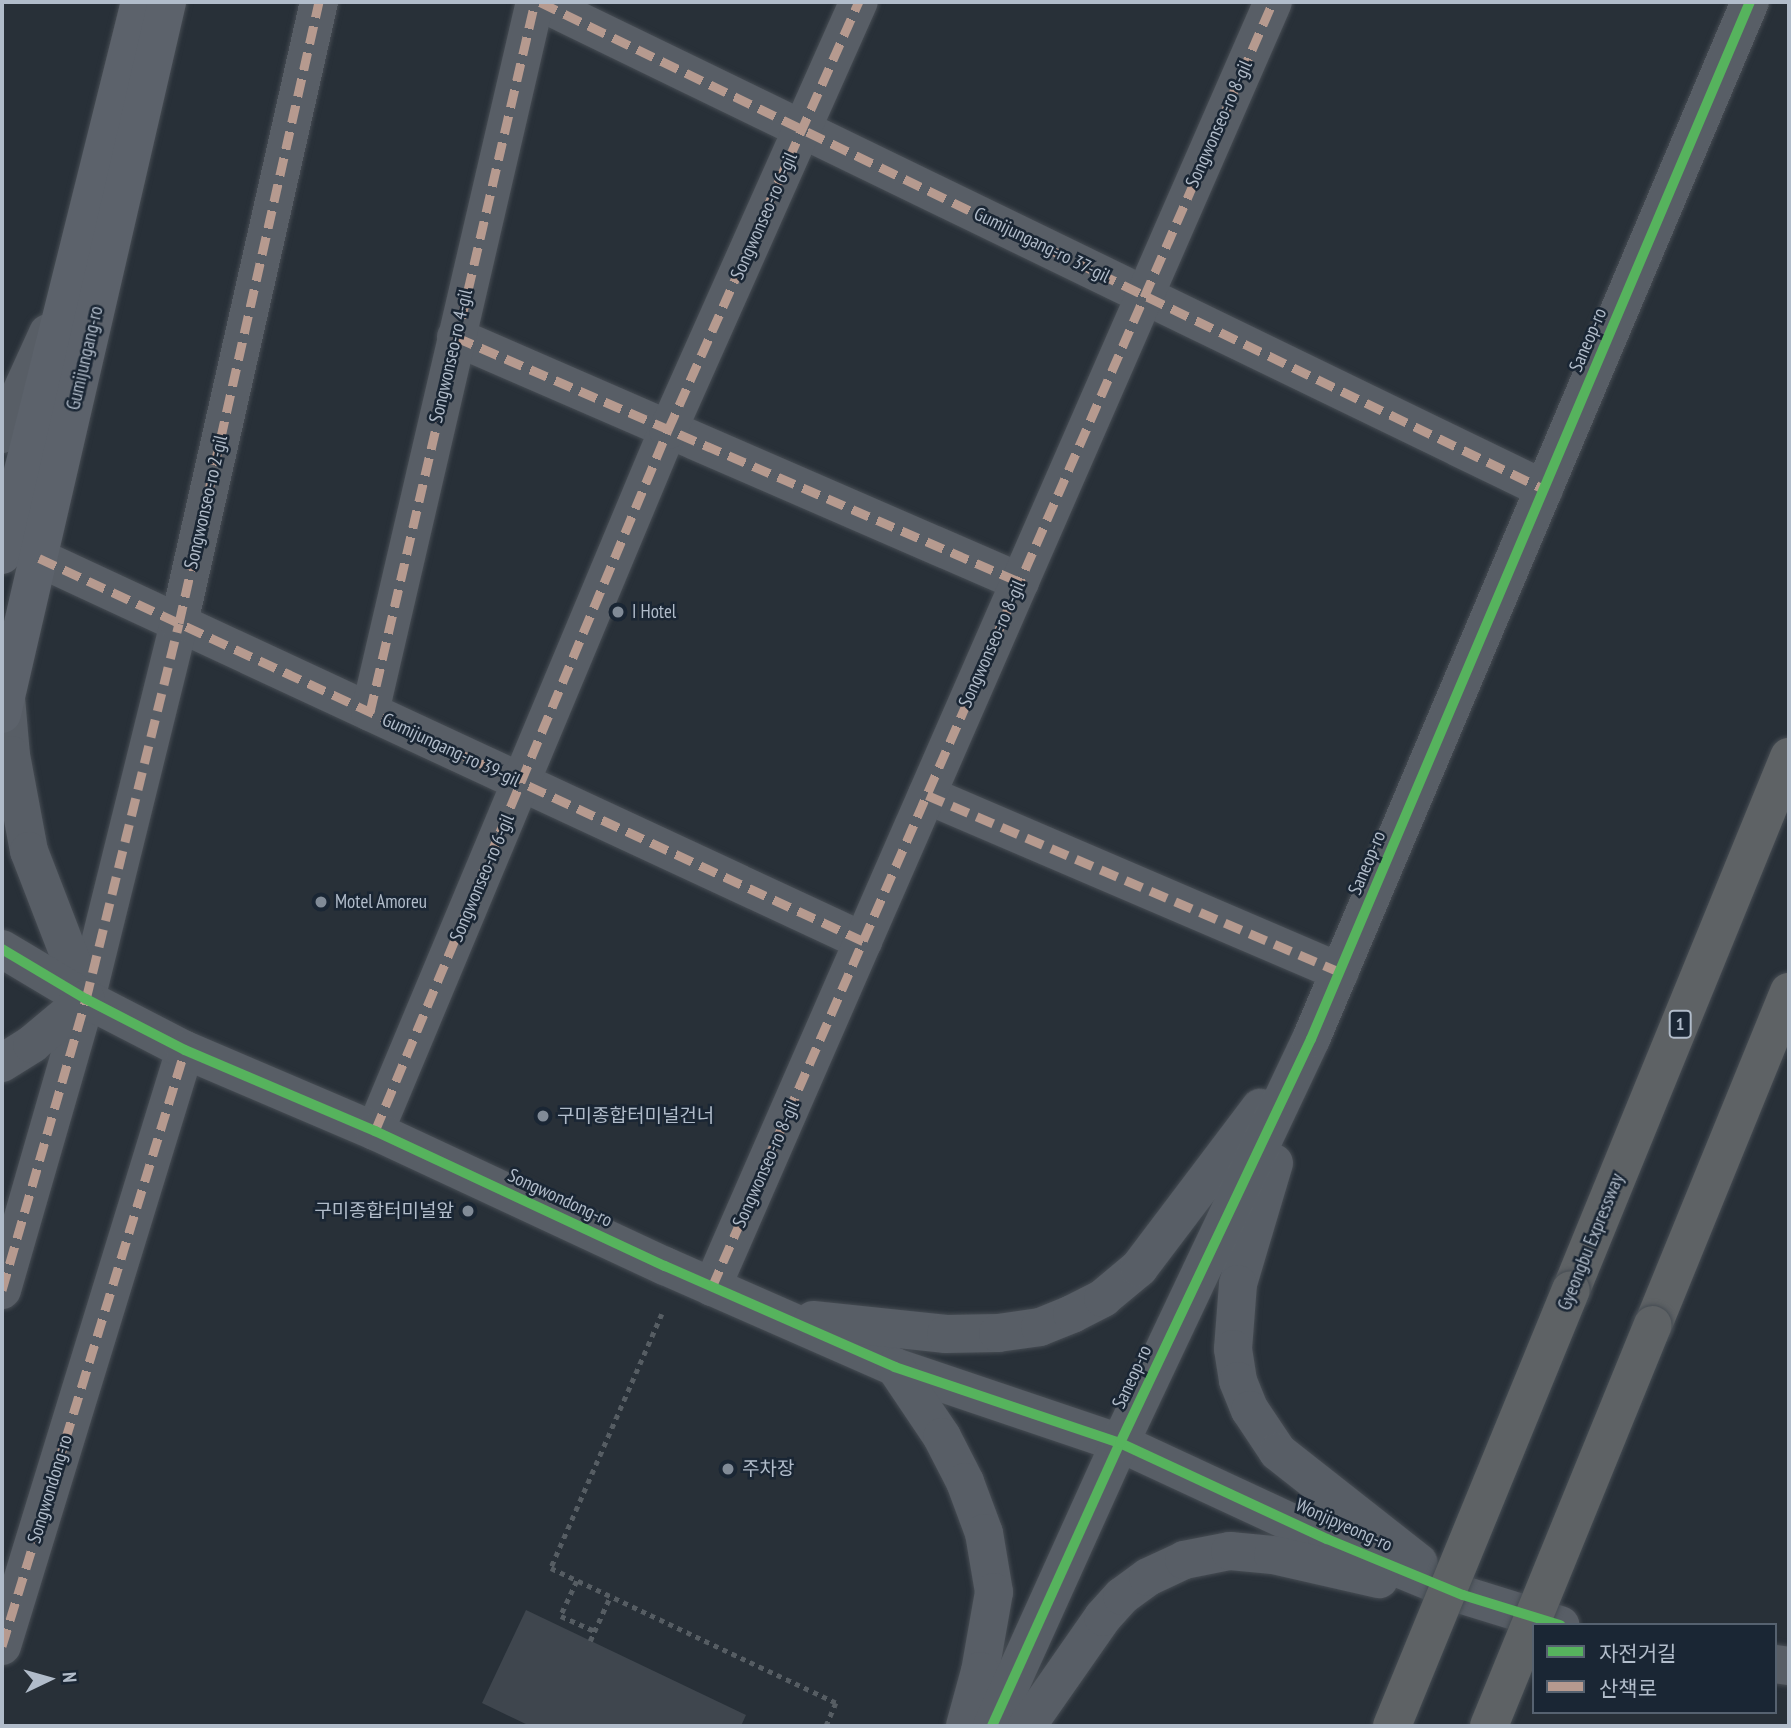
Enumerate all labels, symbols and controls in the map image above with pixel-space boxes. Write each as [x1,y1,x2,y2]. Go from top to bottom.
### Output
street label: Songwonseo-ro 8-gil [1181,57,1257,191]
street label: Songwonseo-ro 6-gil [726,149,802,283]
street label: Gumijungang-ro 37-gil [970,202,1114,288]
street label: Songwonseo-ro 4-gil [425,287,477,425]
street label: Gumijungang-ro [62,304,108,412]
street label: Saneop-ro [1564,305,1612,375]
street label: Songwonseo-ro 2-gil [180,433,232,571]
street label: Songwonseo-ro 8-gil [954,577,1030,711]
place label: I Hotel [632,601,676,623]
marker: I Hotel [610,604,626,620]
street label: Gumijungang-ro 39-gil [378,708,524,792]
street label: Songwonseo-ro 6-gil [445,811,519,945]
street label: Saneop-ro [1343,828,1391,898]
place label: Motel Amoreu [335,891,428,913]
marker: Motel Amoreu [313,894,329,910]
road number: 1 [1668,1009,1692,1038]
street label: Songwonseo-ro 8-gil [728,1097,804,1231]
place label: 구미종합터미널건너 [557,1105,714,1127]
marker: 구미종합터미널건너 [535,1108,551,1124]
street label: Songwondong-ro [504,1164,616,1232]
street label: Gyeongbu Expressway [1553,1170,1629,1314]
place label: 구미종합터미널앞 [314,1200,454,1222]
marker: 구미종합터미널앞 [460,1203,476,1219]
street label: Saneop-ro [1107,1342,1157,1412]
street label: Songwondong-ro [23,1432,77,1546]
place label: 주차장 [742,1458,794,1480]
marker: 주차장 [720,1461,736,1477]
street label: Wonjipyeong-ro [1292,1494,1396,1556]
legend [1532,1623,1777,1714]
text: 자전거길 [1599,1640,1676,1667]
north arrow [14,1644,84,1714]
text: N [58,1671,82,1683]
text: 산책로 [1599,1675,1657,1702]

